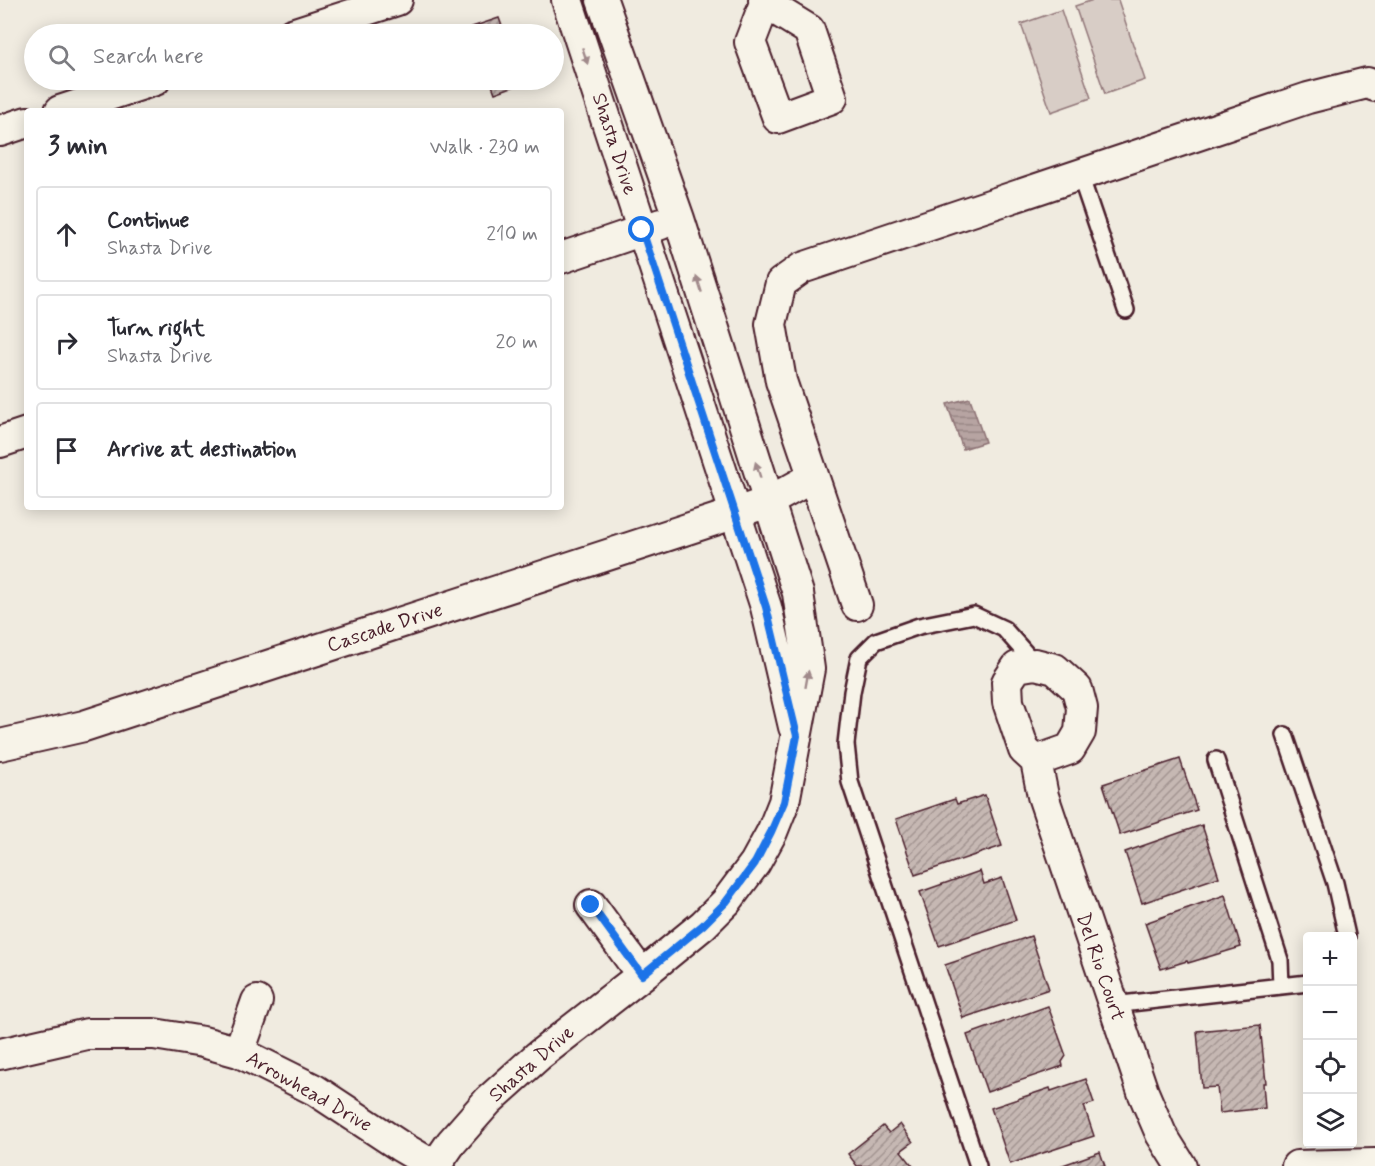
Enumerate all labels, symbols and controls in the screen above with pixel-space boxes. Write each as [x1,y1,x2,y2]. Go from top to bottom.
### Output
search box [24,24,564,90]
icon: search [45,41,78,74]
text: Search here [93,43,204,71]
one-way arrow [581,47,590,65]
street label: Shasta Drive [585,90,643,198]
text: 3 min [48,130,108,164]
text: Walk · 230 m [430,134,540,161]
text: Continue [107,207,189,235]
route start [628,216,654,242]
icon: ahead [50,218,83,251]
text: 210 m [486,221,538,248]
text: Shasta Drive [107,235,212,262]
one-way arrow [694,275,703,293]
text: Turn right [107,315,205,343]
icon: right [50,326,83,359]
text: 20 m [495,329,538,356]
text: Shasta Drive [107,343,212,370]
icon: arrive [50,434,83,467]
text: Arrive at destination [107,436,297,464]
one-way arrow [753,461,762,479]
street label: Cascade Drive [324,597,446,659]
one-way arrow [803,669,812,688]
route end [577,891,603,917]
street label: Del Rio Court [1069,909,1131,1025]
map controls [1303,932,1357,1148]
button: + [1303,932,1357,986]
button: − [1303,986,1357,1040]
street label: Shasta Drive [483,1019,581,1109]
button: locate [1303,1040,1357,1094]
street label: Arrowhead Drive [241,1045,377,1139]
button: layers [1303,1094,1357,1148]

